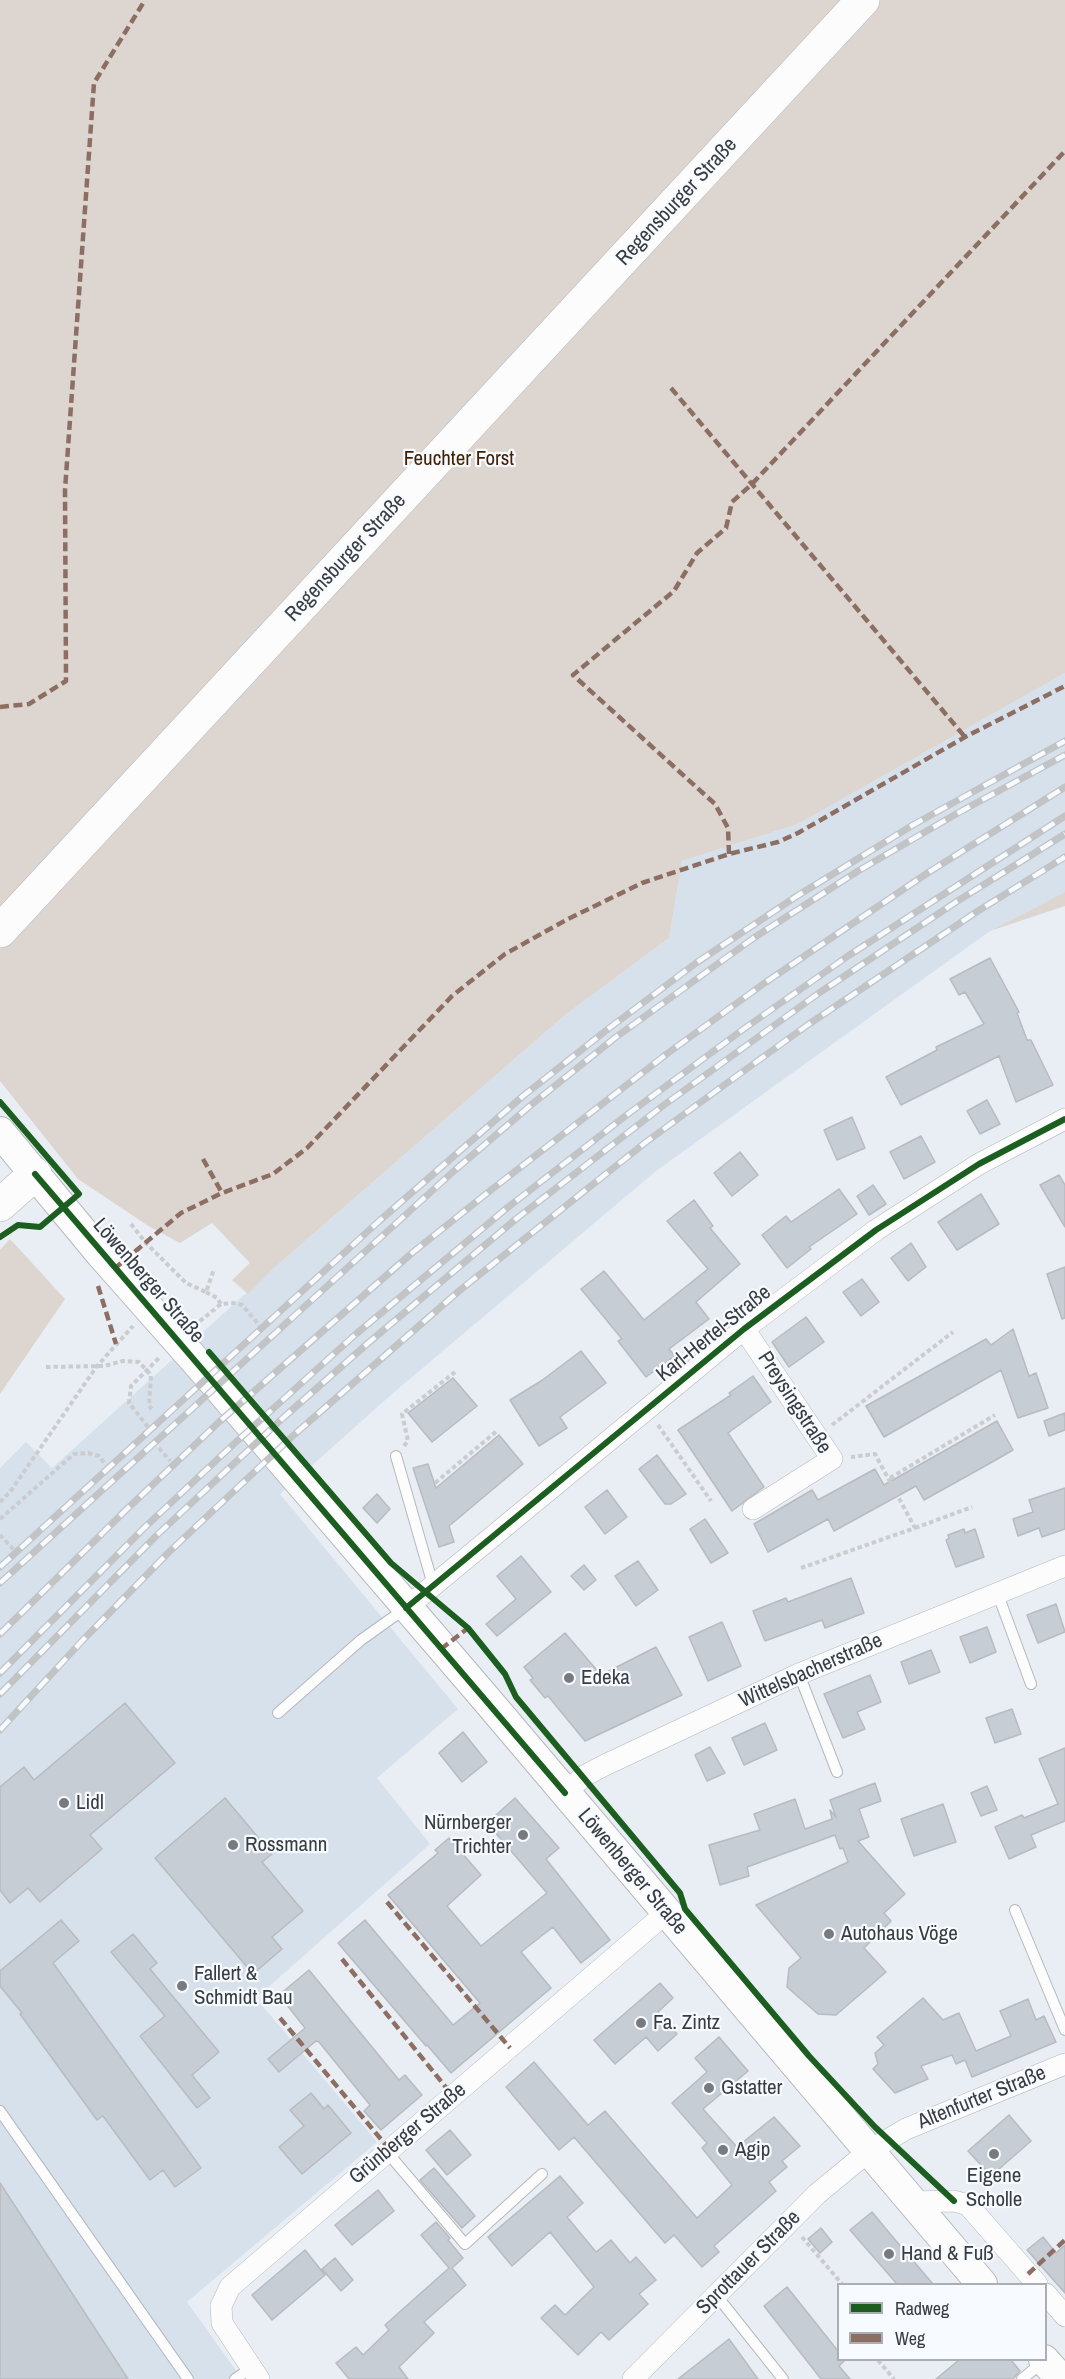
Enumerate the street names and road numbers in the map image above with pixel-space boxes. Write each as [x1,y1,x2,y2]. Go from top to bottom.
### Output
street label: Regensburger Straße [611,133,743,271]
street label: Regensburger Straße [280,489,412,627]
street label: Löwenberger Straße [87,1213,209,1349]
street label: Karl-Hertel-Straße [652,1280,776,1388]
street label: Preysingstraße [752,1347,836,1459]
street label: Wittelsbacherstraße [735,1628,887,1714]
street label: Löwenberger Straße [572,1804,692,1940]
street label: Altenfurter Straße [914,2061,1050,2135]
street label: Grünberger Straße [345,2078,471,2190]
street label: Sprottauer Straße [692,2206,806,2320]

